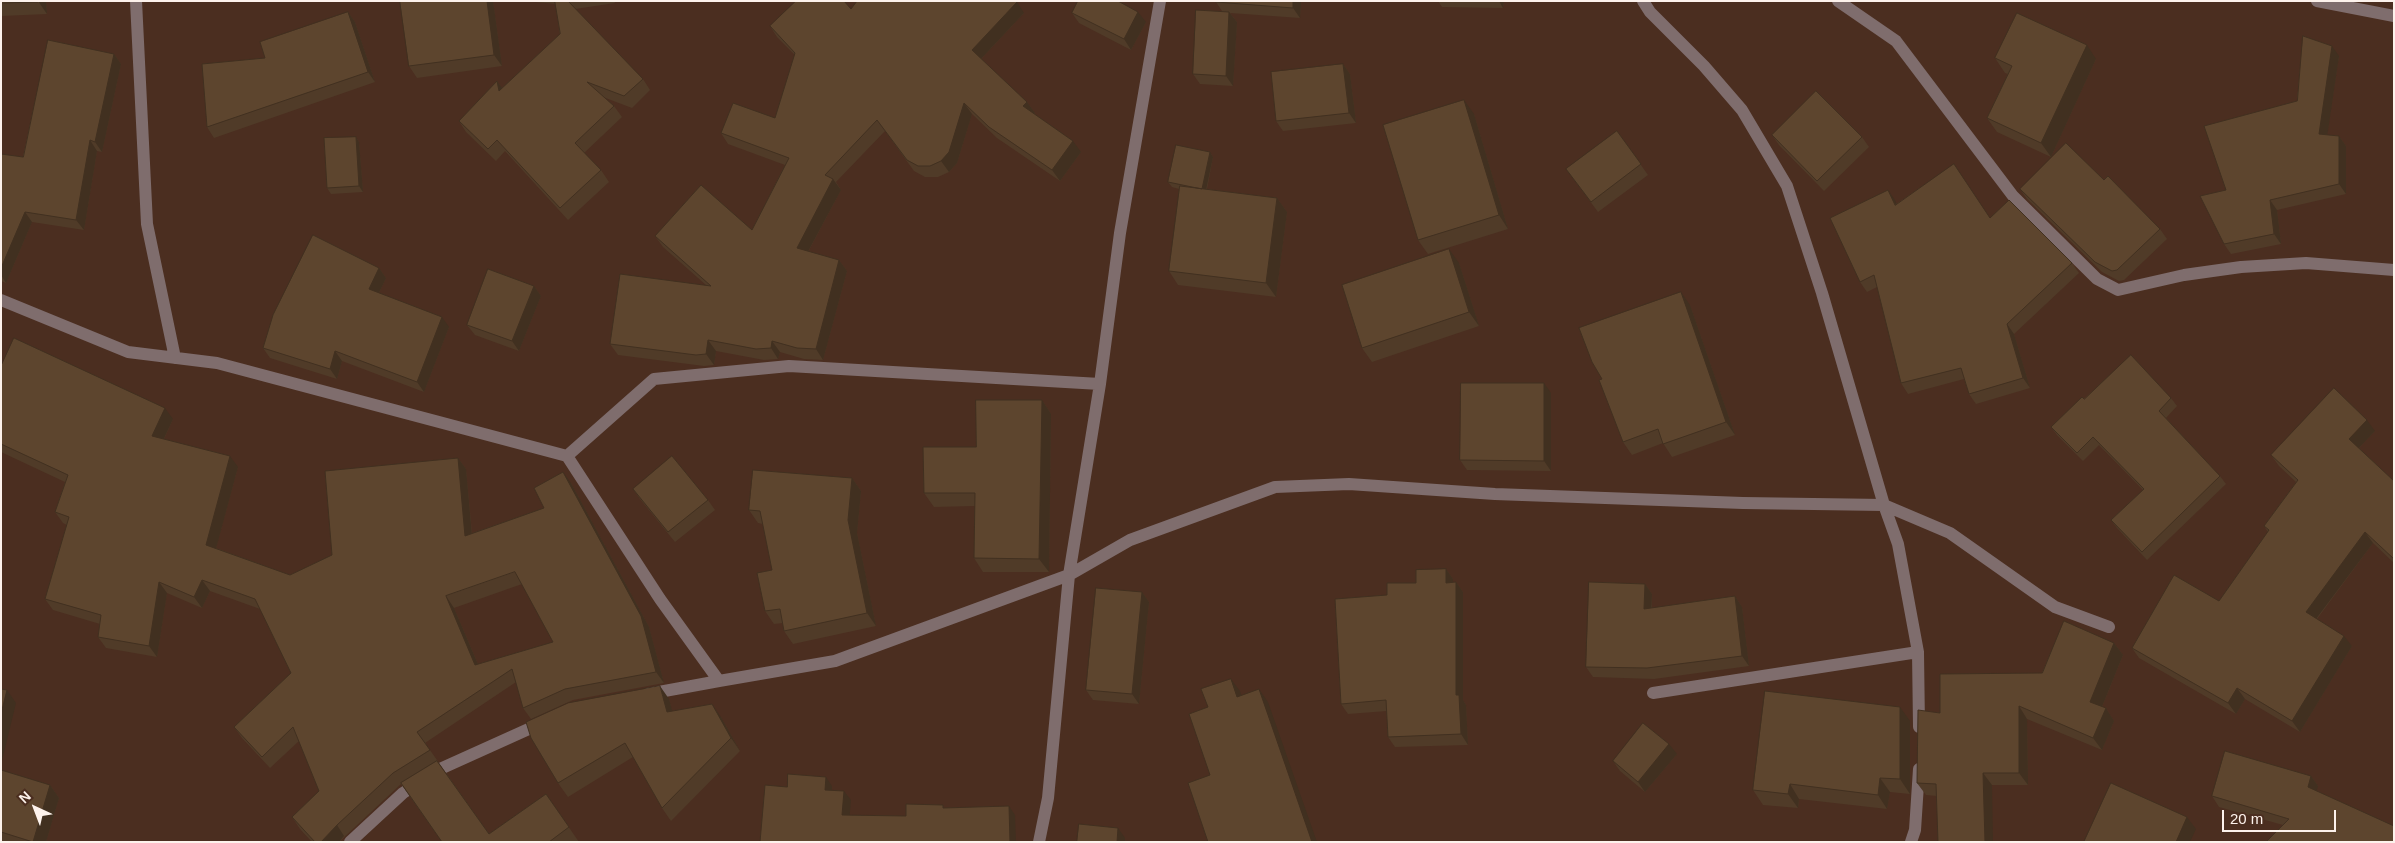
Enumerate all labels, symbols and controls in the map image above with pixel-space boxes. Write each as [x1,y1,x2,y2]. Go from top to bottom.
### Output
north arrow [10,783,60,833]
text: N [16,788,34,806]
scale bar [2225,800,2339,832]
text: 20 m [2230,810,2263,827]

